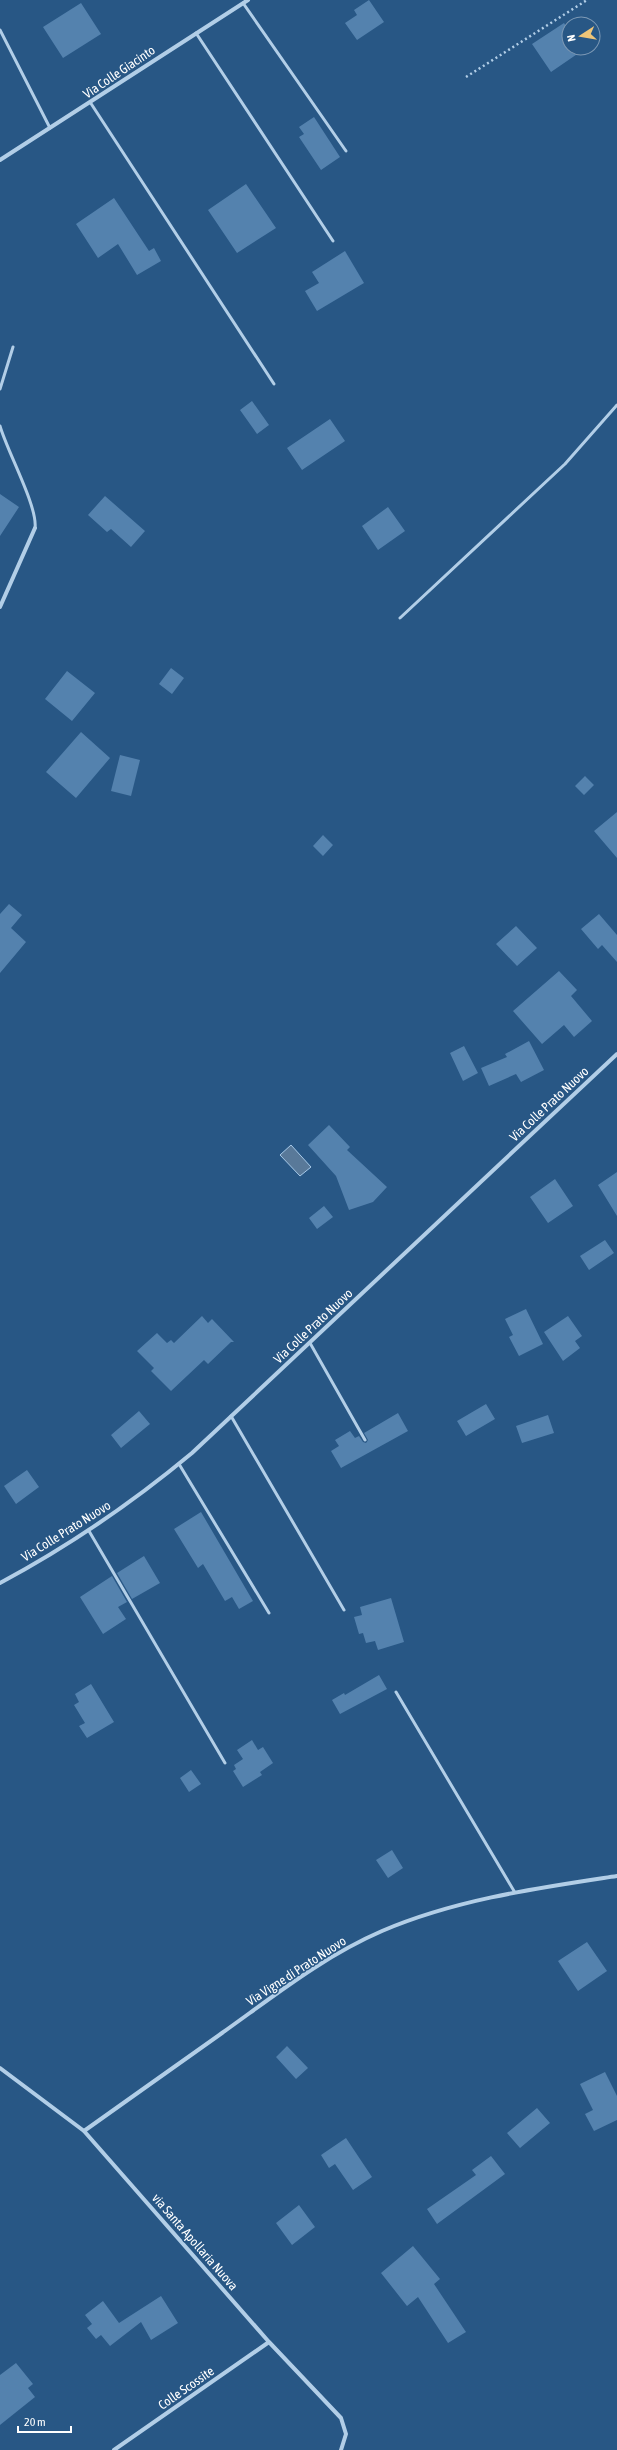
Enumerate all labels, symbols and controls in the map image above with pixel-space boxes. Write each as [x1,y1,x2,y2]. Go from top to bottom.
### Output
north arrow [561,16,601,56]
text: N [565,34,578,43]
street label: Via Colle Giacinto [80,42,158,102]
street label: Via Colle Prato Nuovo [506,1064,592,1144]
street label: Via Colle Prato Nuovo [270,1286,356,1366]
street label: Via Colle Prato Nuovo [19,1498,113,1564]
street label: Via Vigne di Prato Nuovo [243,1933,349,2009]
street label: via Santa Apollaria Nuova [149,2191,241,2293]
street label: Colle Scossite [155,2363,217,2413]
scale bar [18,2408,71,2434]
text: 20 m [24,2415,46,2429]

